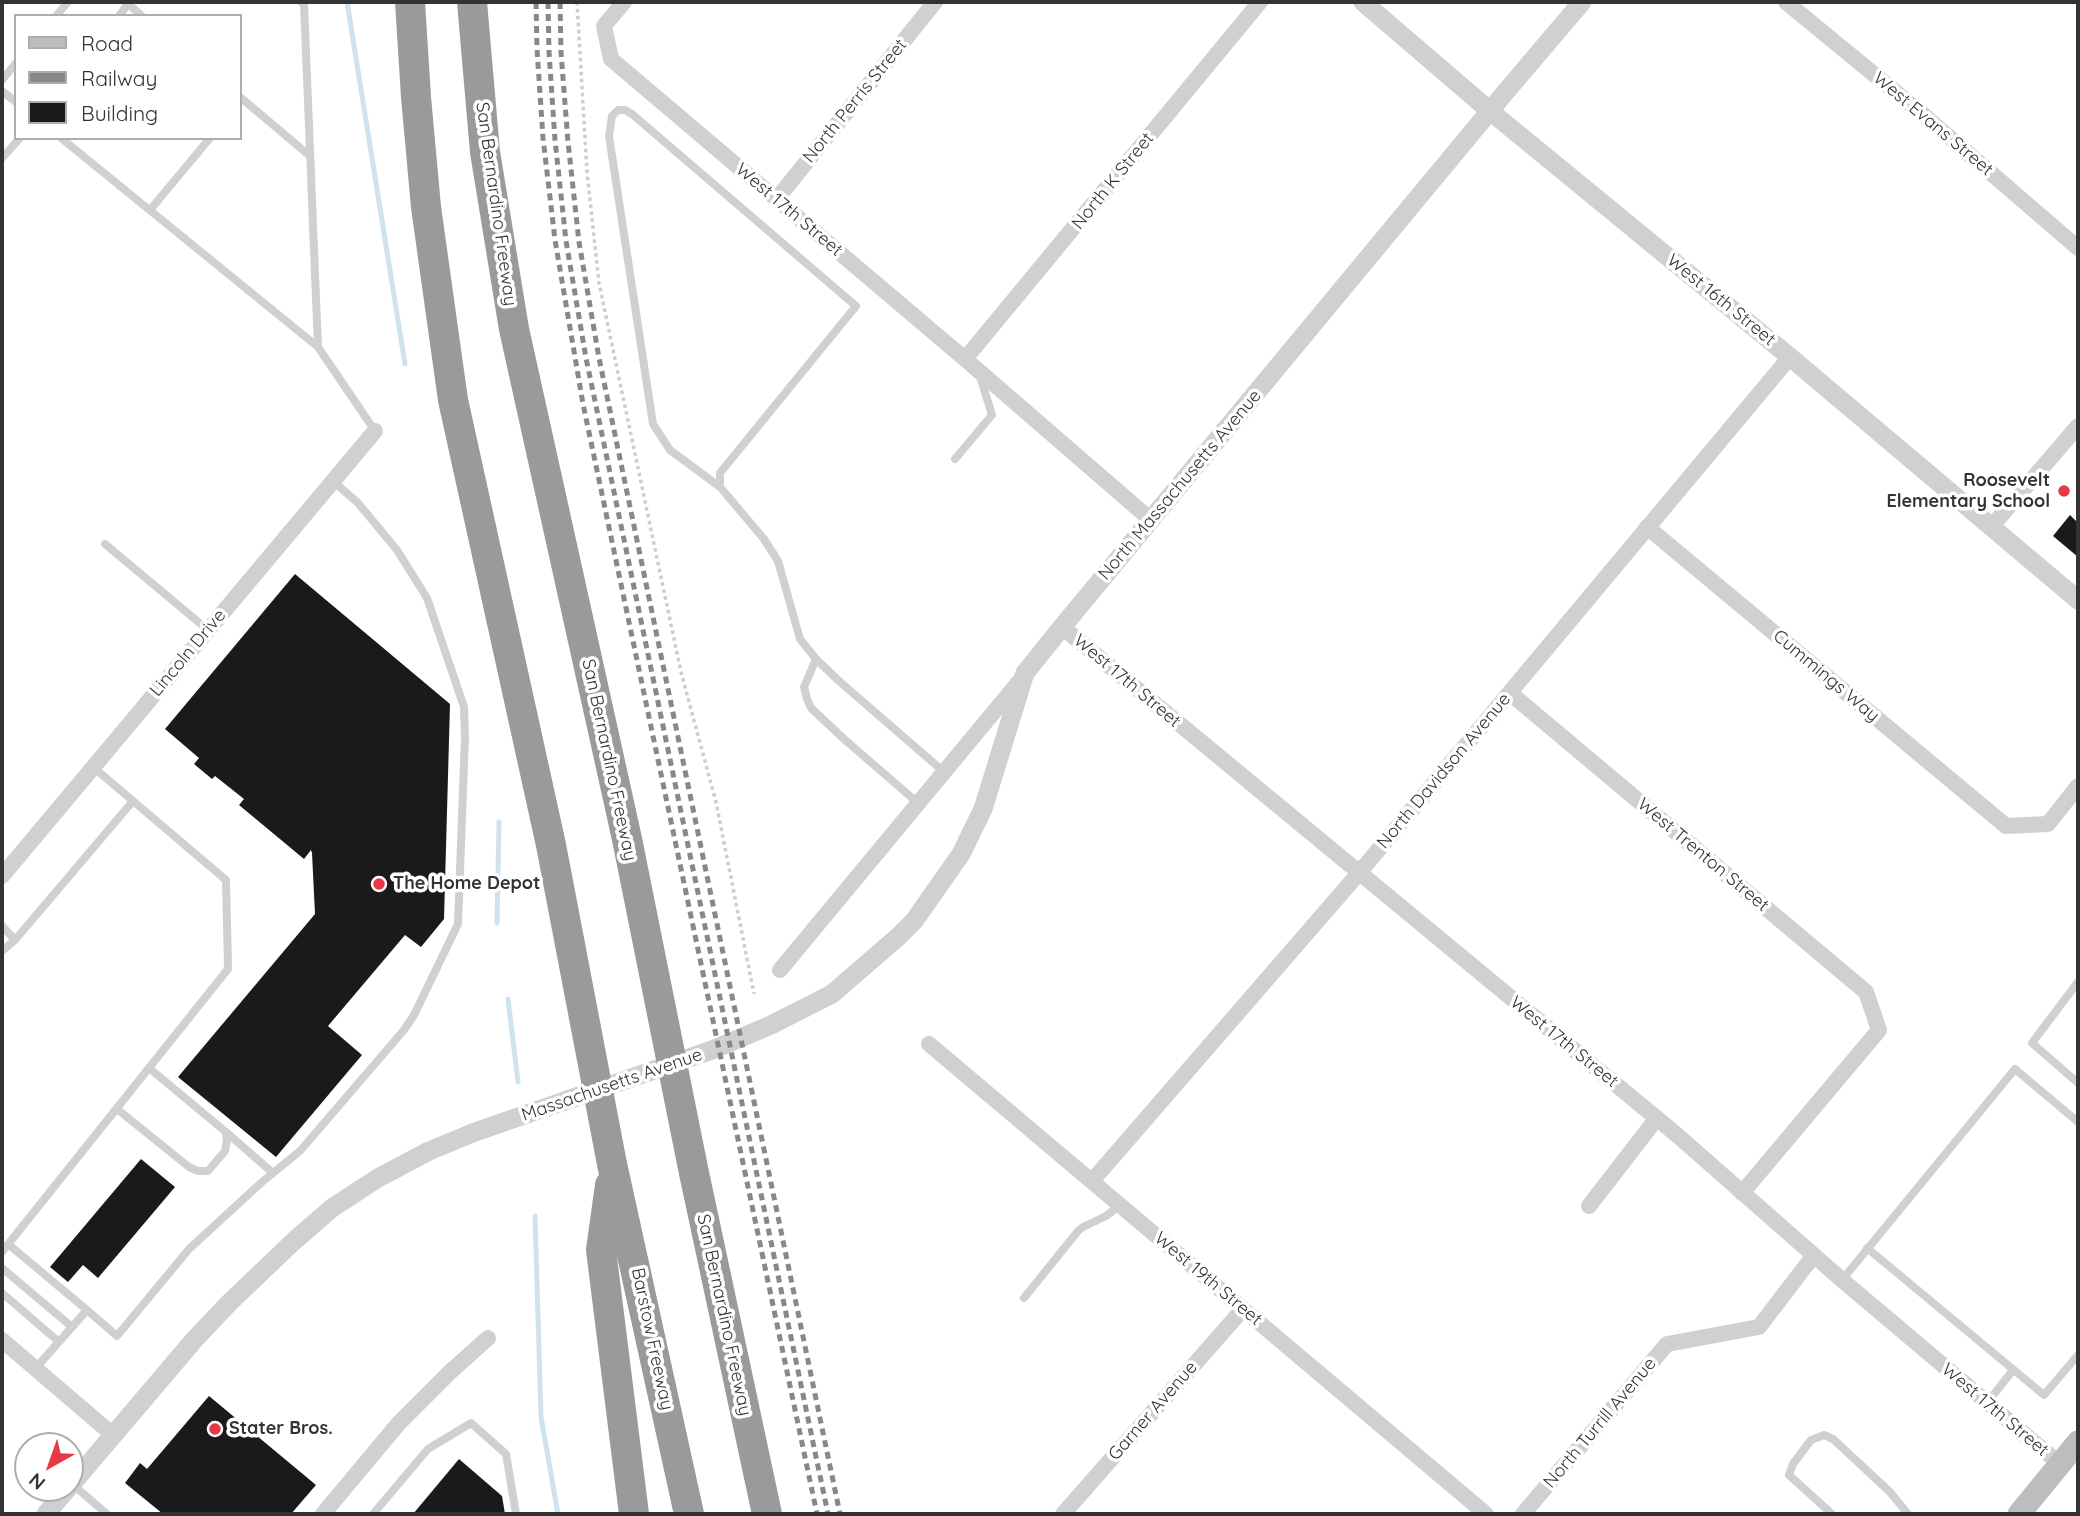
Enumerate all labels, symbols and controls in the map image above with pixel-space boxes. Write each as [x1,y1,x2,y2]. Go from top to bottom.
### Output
legend [14,14,242,140]
text: Road [81,30,133,56]
street label: North Perris Street [798,35,912,167]
text: Railway [81,65,157,91]
street label: West Evans Street [1869,68,1997,180]
text: Building [81,100,158,126]
street label: San Bernardino Freeway [471,101,521,307]
street label: North K Street [1067,128,1159,234]
street label: West 17th Street [731,159,847,261]
street label: West 16th Street [1662,250,1780,350]
street label: North Massachusetts Avenue [1094,385,1266,585]
place label: Roosevelt Elementary School [1886,470,2050,512]
marker: Roosevelt Elementary School [2056,483,2072,499]
street label: Lincoln Drive [145,605,231,701]
street label: Cummings Way [1769,625,1883,727]
street label: West 17th Street [1069,630,1185,732]
street label: San Bernardino Freeway [577,657,641,863]
street label: North Davidson Avenue [1373,689,1515,853]
street label: West Trenton Street [1633,794,1773,916]
place label: The Home Depot [393,873,540,895]
marker: The Home Depot [371,876,387,892]
street label: West 17th Street [1505,992,1623,1092]
street label: Massachusetts Avenue [519,1044,705,1126]
street label: San Bernardino Freeway [692,1212,756,1418]
street label: West 19th Street [1150,1228,1266,1330]
street label: Barstow Freeway [626,1266,678,1412]
street label: North Turrill Avenue [1539,1353,1661,1493]
street label: Garner Avenue [1104,1357,1202,1465]
street label: West 17th Street [1937,1359,2053,1461]
place label: Stater Bros. [229,1418,333,1440]
marker: Stater Bros. [207,1421,223,1437]
north arrow [14,1432,84,1502]
text: N [24,1468,50,1495]

